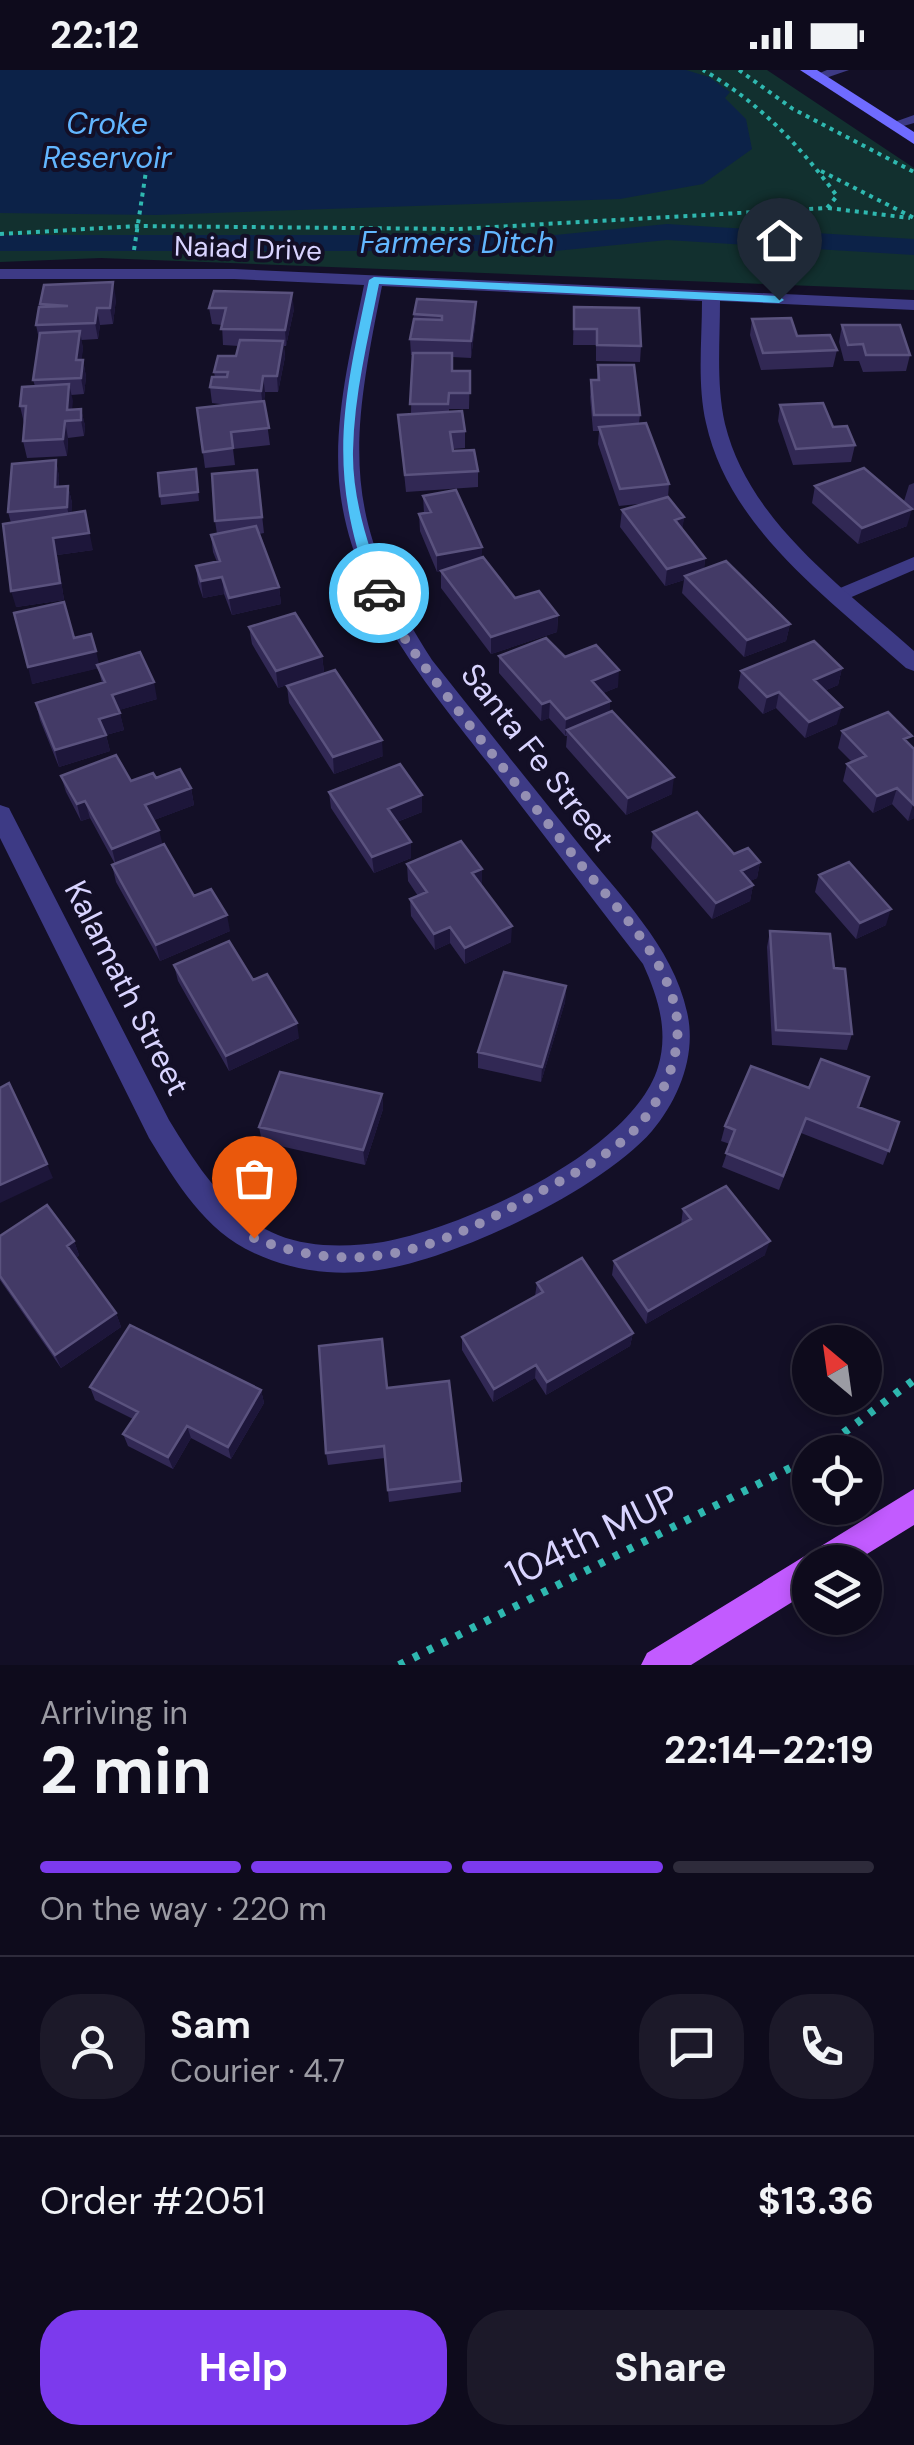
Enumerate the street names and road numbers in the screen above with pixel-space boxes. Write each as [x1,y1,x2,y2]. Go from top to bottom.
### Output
street label: Naiad Drive [173,227,323,270]
street label: Santa Fe Street [452,655,624,859]
street label: Kalamath Street [55,874,199,1102]
street label: 104th MUP [497,1473,687,1599]

